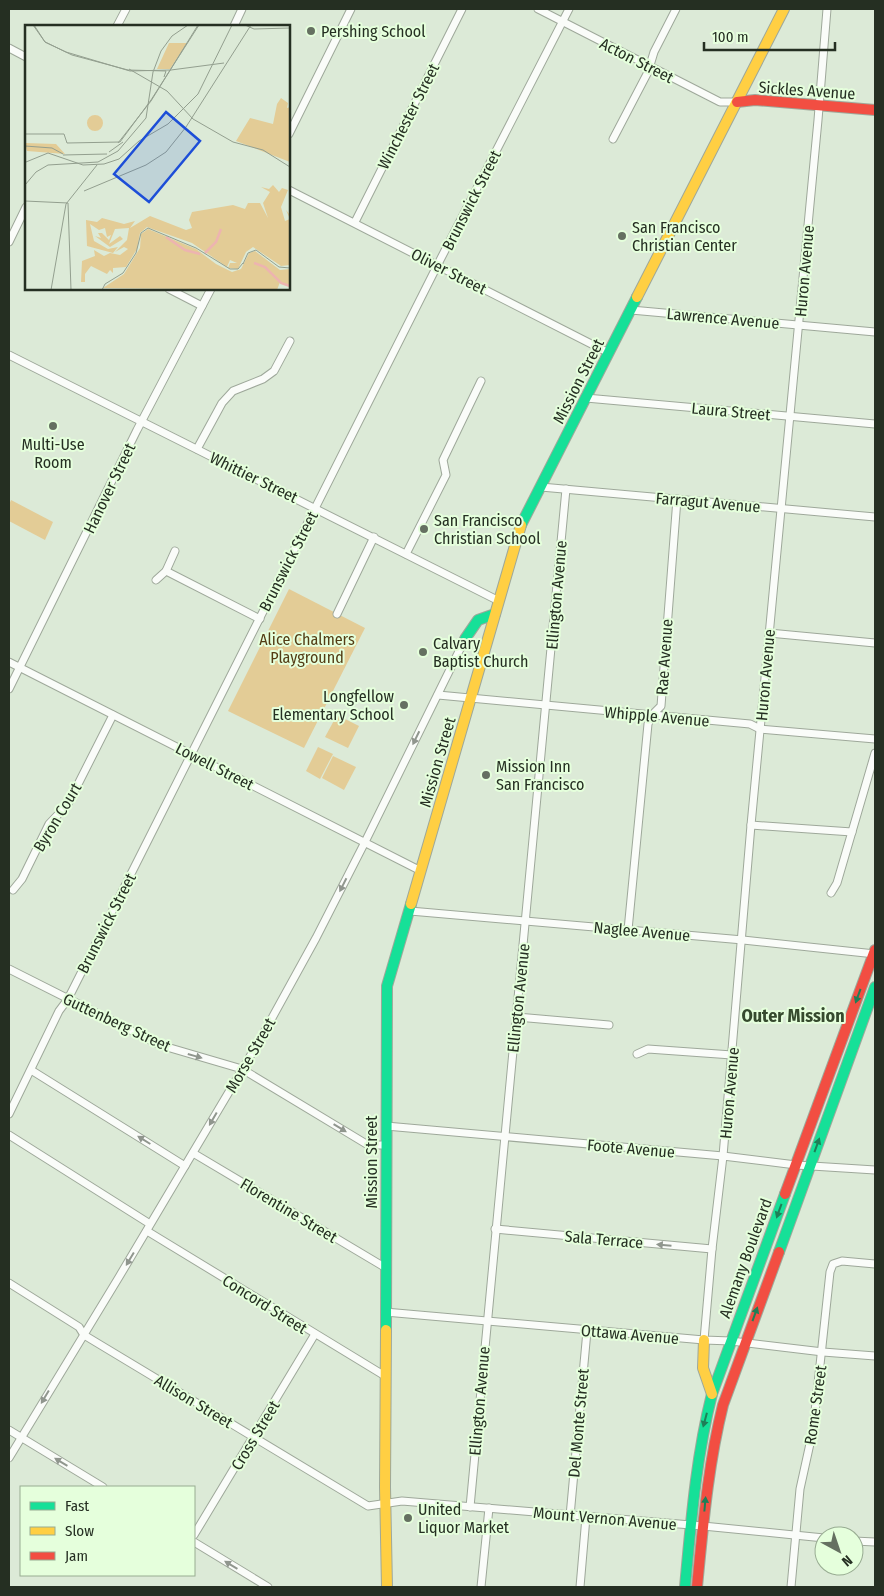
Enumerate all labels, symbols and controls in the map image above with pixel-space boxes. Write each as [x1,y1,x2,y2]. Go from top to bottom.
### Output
scale bar [704,20,835,52]
place label: Pershing School [321,22,425,41]
inset map [25,25,290,290]
marker: Pershing School [305,25,317,37]
text: 100 m [712,28,749,46]
street label: Acton Street [597,34,677,87]
street label: Winchester Street [374,60,444,172]
street label: Sickles Avenue [758,78,856,103]
street label: Brunswick Street [438,146,505,253]
place label: San Francisco Christian Center [632,218,737,255]
street label: Huron Avenue [791,224,818,318]
marker: San Francisco Christian Center [616,230,628,242]
street label: Oliver Street [408,244,490,299]
street label: Lawrence Avenue [666,304,780,333]
street label: Mission Street [549,335,608,427]
street label: Laura Street [691,399,772,424]
marker: Multi-Use Room [47,420,59,432]
place label: Multi-Use Room [21,435,85,472]
street label: Hanover Street [79,439,140,536]
street label: Whittier Street [207,448,302,507]
street label: Farragut Avenue [655,488,761,517]
street label: Brunswick Street [255,507,322,614]
place label: San Francisco Christian School [434,511,540,548]
marker: San Francisco Christian School [418,523,430,535]
street label: Ellington Avenue [542,540,571,650]
street label: Rae Avenue [652,618,677,696]
street label: Huron Avenue [752,628,779,722]
park label: Alice Chalmers Playground [259,630,355,667]
place label: Calvary Baptist Church [433,634,528,671]
marker: Calvary Baptist Church [417,646,429,658]
place label: Longfellow Elementary School [272,687,395,724]
marker: Longfellow Elementary School [398,699,410,711]
street label: Whipple Avenue [604,702,710,731]
street label: Mission Street [416,714,460,809]
one-way arrow [412,731,420,745]
street label: Lowell Street [173,739,258,795]
place label: Mission Inn San Francisco [496,757,584,794]
marker: Mission Inn San Francisco [480,769,492,781]
street label: Byron Court [29,779,86,855]
street label: Brunswick Street [73,869,140,976]
one-way arrow [339,878,347,892]
street label: Naglee Avenue [593,918,691,945]
street label: Ellington Avenue [503,943,534,1054]
one-way arrow [854,988,861,1003]
street label: Guttenberg Street [60,989,174,1056]
district label: Outer Mission [741,1005,845,1027]
street label: Morse Street [221,1014,280,1096]
street label: Huron Avenue [716,1046,743,1140]
one-way arrow [188,1052,203,1060]
one-way arrow [209,1112,218,1126]
street label: Mission Street [362,1115,381,1208]
one-way arrow [333,1123,346,1132]
street label: Foote Avenue [586,1135,676,1162]
one-way arrow [137,1136,150,1145]
one-way arrow [813,1137,821,1152]
street label: Florentine Street [237,1174,341,1247]
street label: Alemany Boulevard [715,1196,776,1321]
one-way arrow [775,1203,782,1218]
street label: Sala Terrace [564,1227,644,1252]
one-way arrow [655,1241,671,1249]
one-way arrow [126,1251,134,1266]
street label: Concord Street [219,1271,311,1338]
one-way arrow [752,1306,759,1321]
street label: Ottawa Avenue [580,1321,680,1348]
street label: Ellington Avenue [465,1346,494,1456]
street label: Rome Street [801,1363,831,1446]
street label: Del Monte Street [564,1367,593,1478]
street label: Allison Street [151,1371,237,1433]
one-way arrow [41,1391,50,1404]
street label: Cross Street [227,1396,284,1474]
one-way arrow [700,1413,708,1428]
one-way arrow [55,1457,68,1467]
legend [20,1486,195,1576]
one-way arrow [701,1496,709,1512]
text: Fast [65,1497,89,1515]
place label: United Liquor Market [418,1500,510,1537]
street label: Mount Vernon Avenue [532,1503,678,1534]
marker: United Liquor Market [402,1512,414,1524]
text: Slow [65,1522,94,1540]
north arrow [814,1526,864,1576]
text: Jam [65,1547,88,1565]
text: N [838,1551,856,1570]
one-way arrow [225,1560,238,1569]

